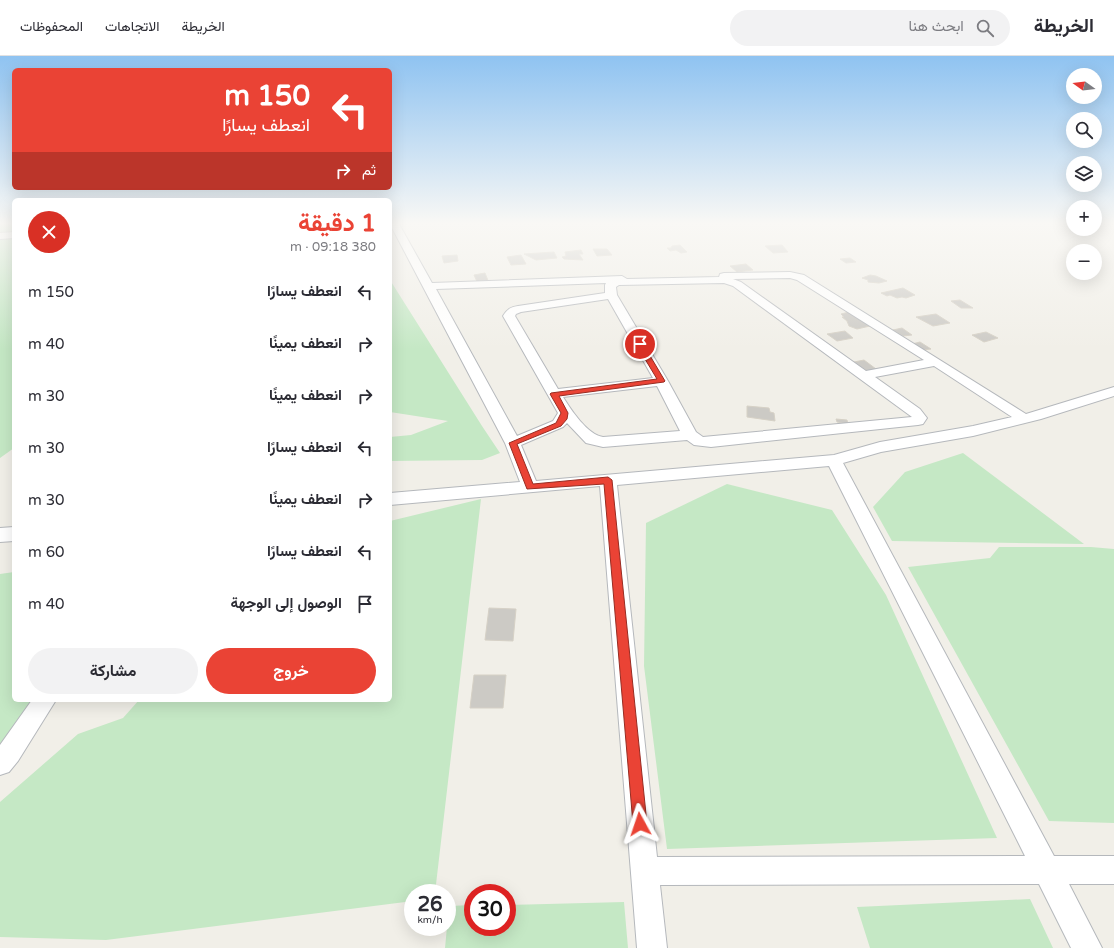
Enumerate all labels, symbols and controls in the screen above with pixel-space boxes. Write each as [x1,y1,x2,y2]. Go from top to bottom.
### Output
search box [730,10,1010,46]
text: الخريطة [1034,15,1094,37]
text: ابحث هنا [908,17,964,35]
icon: search [974,17,996,39]
text: المحفوظات [20,18,83,35]
text: الاتجاهات [105,18,159,35]
text: الخريطة [181,18,225,35]
north arrow [1066,68,1102,104]
map controls [1066,68,1102,280]
text: 150 m [224,79,310,113]
icon: left [324,84,376,136]
button: search [1066,112,1102,148]
text: انعطف يسارًا [222,114,310,136]
button: layers [1066,156,1102,192]
icon: right [332,160,354,182]
text: ثم [362,161,376,179]
button: + [1066,200,1102,236]
text: 1 دقيقة [298,209,376,238]
button: close [28,211,70,253]
text: 380 m · 09:18 [290,239,376,255]
button: − [1066,244,1102,280]
icon: left [354,281,376,303]
text: انعطف يسارًا [267,282,342,300]
text: 150 m [28,283,74,301]
pin [623,327,657,361]
icon: right [354,333,376,355]
icon: arrive [629,333,651,355]
text: انعطف يمينًا [269,334,342,352]
text: 40 m [28,335,65,353]
icon: right [354,385,376,407]
text: انعطف يمينًا [269,386,342,404]
text: 30 m [28,387,65,405]
icon: left [354,437,376,459]
text: انعطف يسارًا [267,438,342,456]
text: 30 m [28,439,65,457]
icon: right [354,489,376,511]
text: انعطف يمينًا [269,490,342,508]
text: 30 m [28,491,65,509]
icon: left [354,541,376,563]
text: انعطف يسارًا [267,542,342,560]
text: 60 m [28,543,65,561]
icon: arrive [354,593,376,615]
text: الوصول إلى الوجهة [231,594,342,612]
text: 40 m [28,595,65,613]
button: مشاركة [28,648,198,694]
button: خروج [206,648,376,694]
position arrow [619,803,661,845]
speed limit sign: 30 [464,884,516,936]
text: 26 [417,893,443,917]
text: km/h [417,914,443,926]

